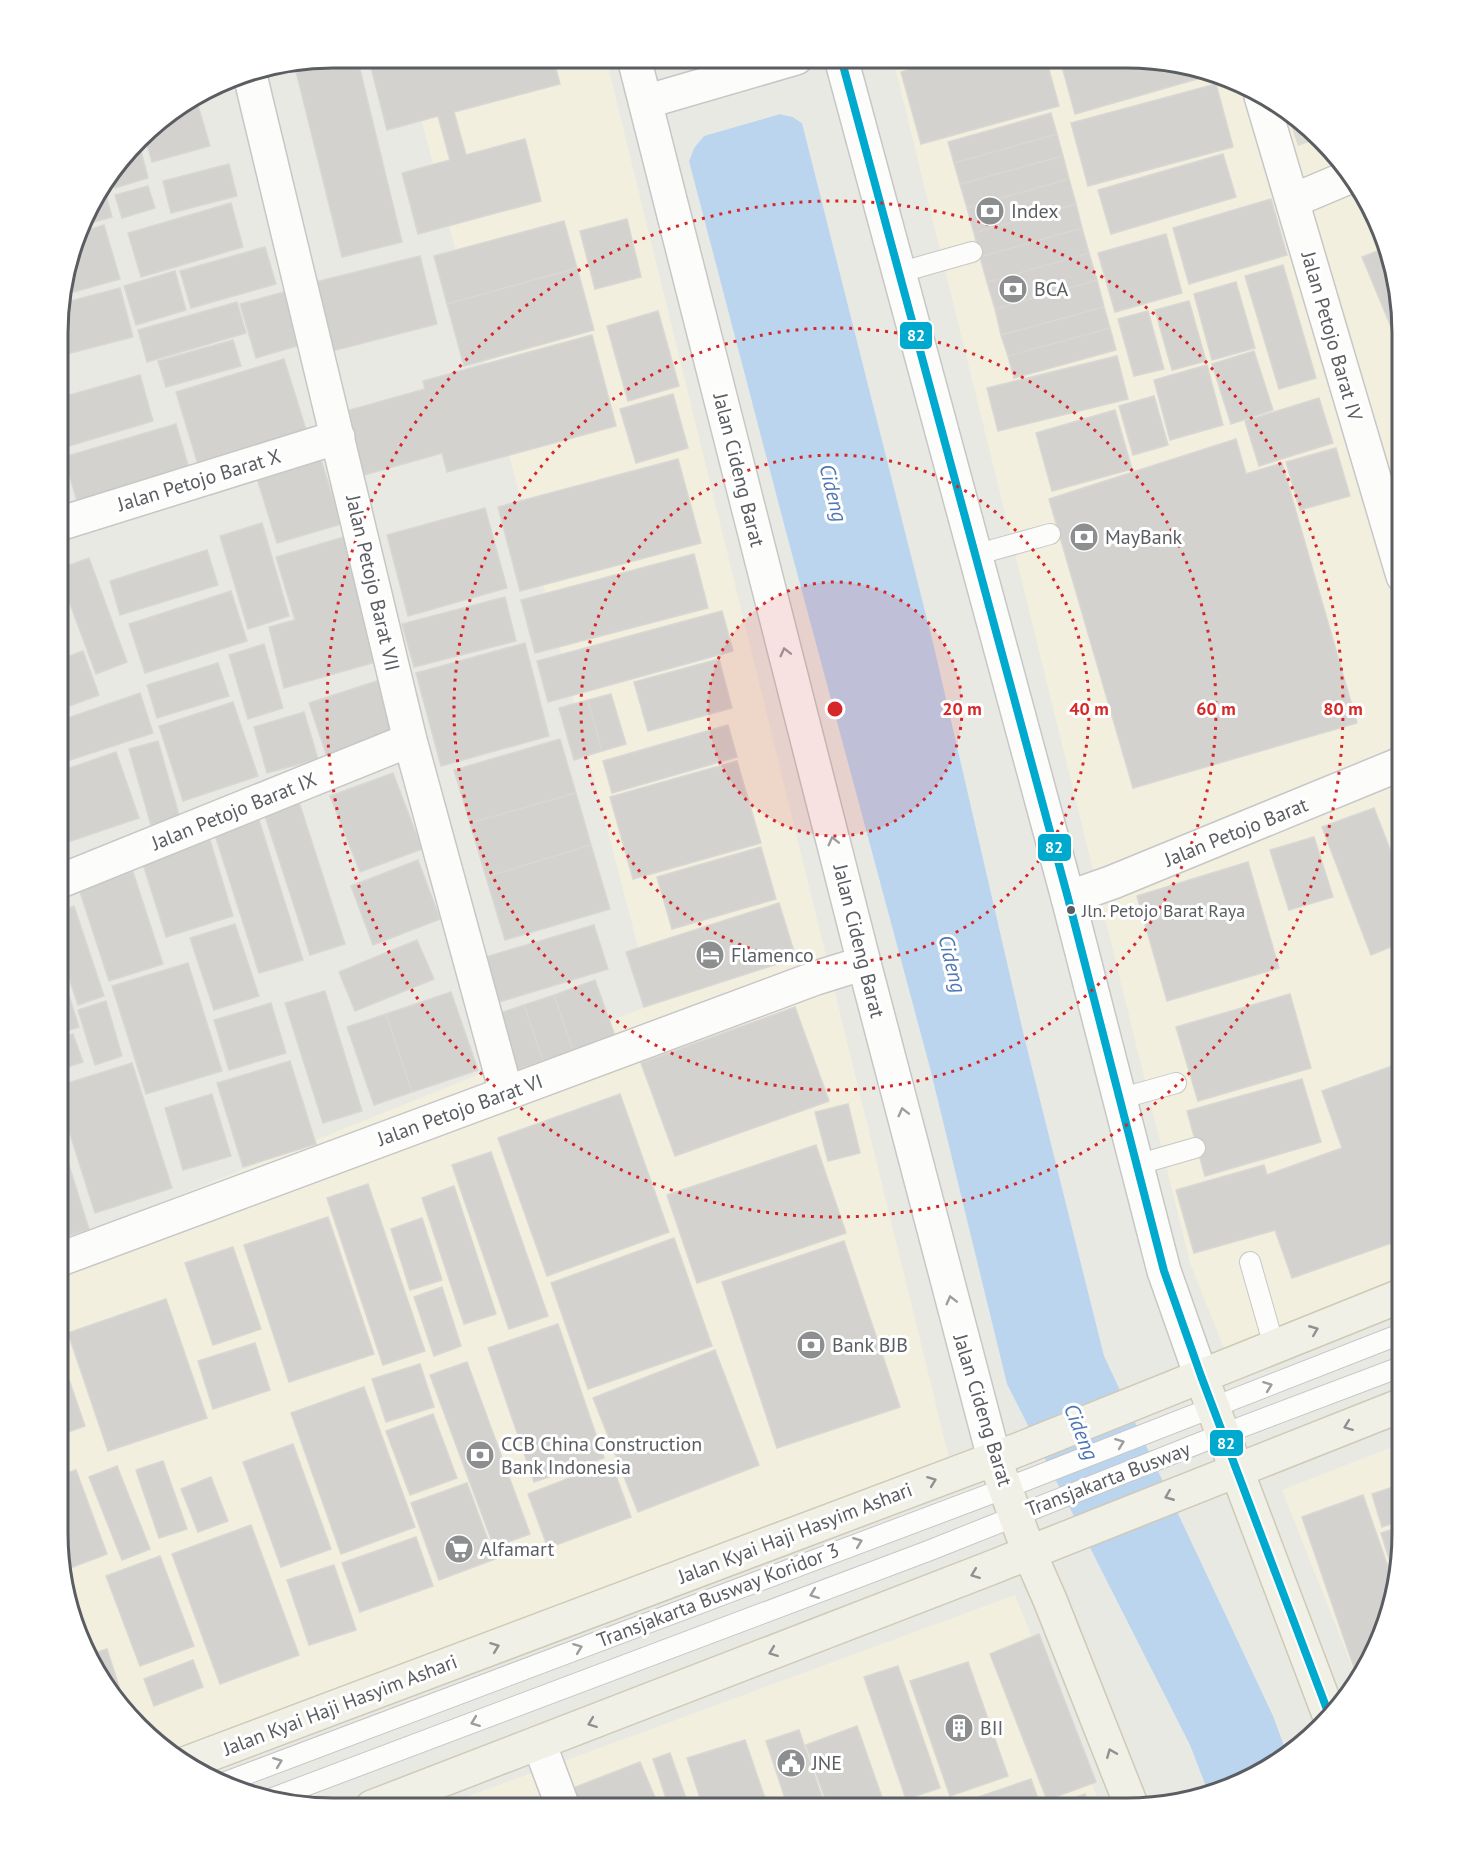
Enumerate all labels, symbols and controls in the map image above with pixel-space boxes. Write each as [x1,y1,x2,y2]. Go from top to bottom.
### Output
bank icon: Index [974,195,1006,227]
place label: Index [1011,198,1059,224]
street label: Jalan Petojo Barat IV [1295,247,1369,424]
bank icon: BCA [997,273,1029,305]
place label: BCA [1034,276,1069,302]
line badge: 82 [899,321,933,350]
text: 82 [907,325,925,345]
street label: Jalan Cideng Barat [707,389,771,550]
street label: Jalan Petojo Barat X [113,443,284,517]
water label: Cideng [813,461,854,525]
street label: Jalan Petojo Barat VII [340,491,406,674]
bank icon: MayBank [1068,521,1100,553]
place label: MayBank [1105,524,1183,550]
one-way arrow [780,648,793,658]
text: 20 m [942,697,982,720]
text: 40 m [1069,697,1109,720]
text: 60 m [1196,697,1236,720]
text: 80 m [1323,697,1363,720]
centre of rings [825,699,845,719]
street label: Jalan Petojo Barat IX [147,766,320,856]
street label: Jalan Petojo Barat [1160,791,1312,873]
line badge: 82 [1037,833,1072,862]
one-way arrow [828,837,841,847]
text: 82 [1045,837,1063,857]
street label: Jalan Cideng Barat [827,860,891,1021]
place label: Jln. Petojo Barat Raya [1081,899,1245,922]
marker: Jln. Petojo Barat Raya [1065,904,1077,916]
water label: Cideng [932,932,973,996]
hotel icon: Flamenco [694,939,726,971]
place label: Flamenco [731,942,814,968]
street label: Jalan Petojo Barat VI [373,1068,546,1152]
one-way arrow [897,1107,910,1117]
one-way arrow [946,1296,959,1306]
one-way arrow [1308,1325,1319,1337]
bank icon: Bank BJB [795,1329,827,1361]
street label: Jalan Cideng Barat [947,1330,1019,1489]
place label: Bank BJB [832,1332,908,1358]
one-way arrow [1262,1381,1273,1393]
water label: Cideng [1058,1400,1105,1464]
one-way arrow [1343,1419,1354,1431]
line badge: 82 [1209,1429,1244,1457]
place label: CCB China Construction Bank Indonesia [501,1431,702,1480]
text: 82 [1217,1433,1235,1453]
street label: Transjakarta Busway [1022,1435,1195,1522]
one-way arrow [1114,1438,1125,1450]
bank icon: CCB China Construction Bank Indonesia [464,1439,496,1471]
street label: Jalan Kyai Haji Hasyim Ashari [673,1476,916,1590]
one-way arrow [926,1476,937,1489]
one-way arrow [1164,1489,1175,1501]
supermarket icon: Alfamart [443,1533,475,1565]
place label: Alfamart [480,1536,554,1562]
street label: Transjakarta Busway Koridor 3 [593,1537,843,1653]
one-way arrow [853,1537,863,1550]
one-way arrow [970,1567,981,1579]
one-way arrow [809,1587,820,1599]
one-way arrow [488,1642,499,1654]
one-way arrow [572,1643,583,1656]
one-way arrow [768,1645,779,1657]
street label: Jalan Kyai Haji Hasyim Ashari [218,1648,461,1762]
building icon: BII [943,1712,975,1744]
one-way arrow [470,1715,481,1727]
place label: BII [980,1715,1003,1741]
one-way arrow [587,1716,598,1728]
public building icon: JNE [775,1747,807,1779]
one-way arrow [1106,1748,1118,1759]
place label: JNE [811,1750,842,1776]
one-way arrow [271,1757,282,1769]

